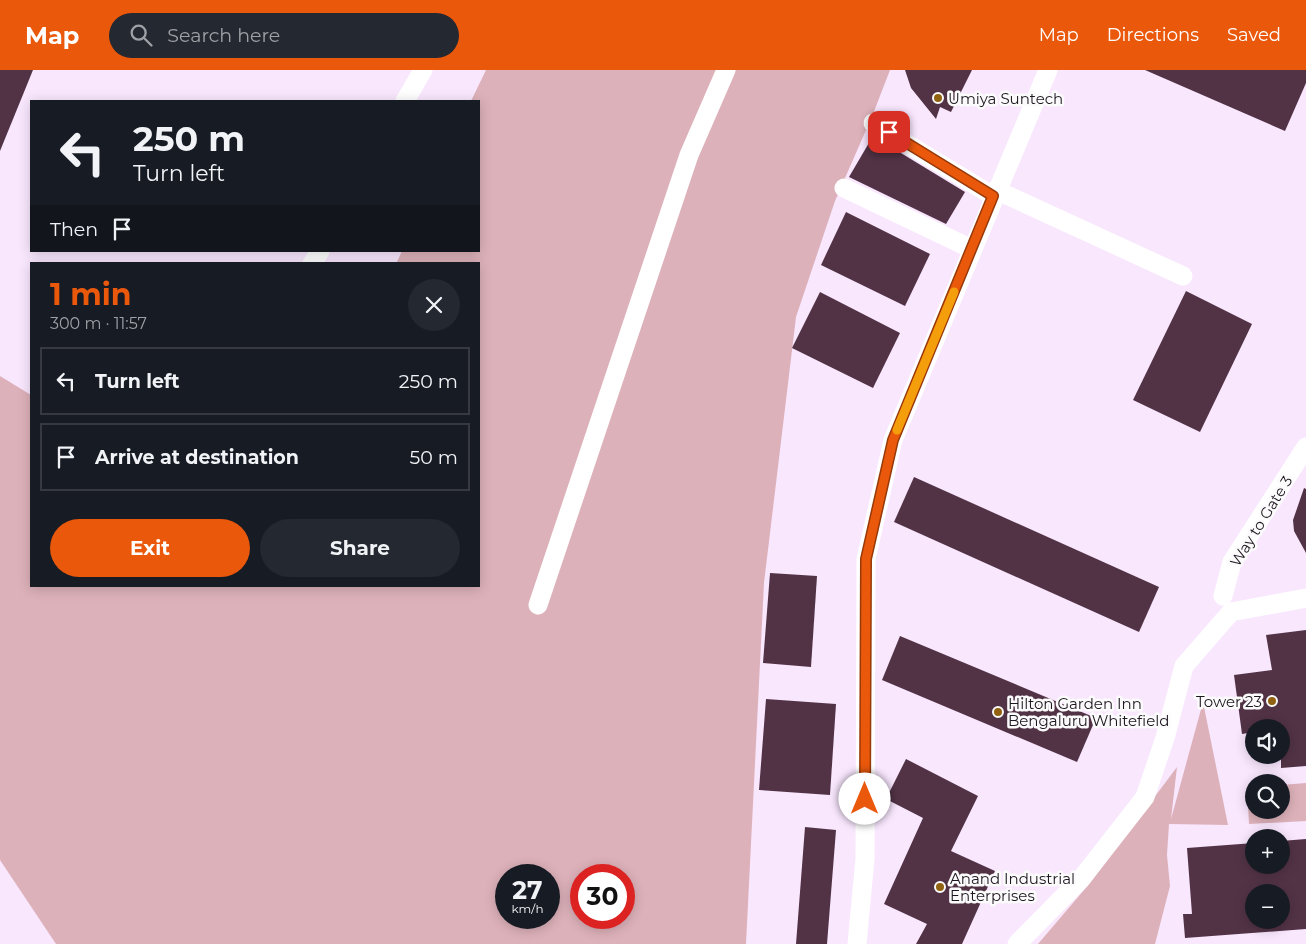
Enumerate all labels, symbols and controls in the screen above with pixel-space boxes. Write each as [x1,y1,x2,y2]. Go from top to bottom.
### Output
search box [109,13,459,58]
text: Map [25,21,79,50]
icon: search [127,21,155,49]
text: Search here [167,24,280,47]
text: Map [1039,24,1079,46]
text: Directions [1107,24,1199,46]
text: Saved [1227,24,1281,46]
place label: Umiya Suntech [948,89,1063,108]
marker: Umiya Suntech [932,92,944,104]
pin [868,111,910,153]
text: 250 m [133,117,245,160]
icon: arrive [875,118,903,146]
icon: left [50,120,115,185]
text: Turn left [133,160,225,187]
icon: arrive [108,215,136,243]
text: Then [50,218,98,241]
text: 1 min [50,276,131,313]
button: close [408,279,460,331]
text: 300 m · 11:57 [50,314,147,333]
icon: left [52,367,80,395]
text: Turn left [95,370,180,393]
text: 250 m [399,370,458,393]
icon: arrive [52,443,80,471]
text: Arrive at destination [95,446,299,469]
text: 50 m [410,446,458,469]
street label: Way to Gate 3 [1226,472,1296,570]
button: Exit [50,519,250,577]
button: Share [260,519,460,577]
place label: Tower 23 [1196,692,1262,711]
place label: Hilton Garden Inn Bengaluru Whitefield [1008,694,1170,730]
marker: Tower 23 [1266,695,1278,707]
marker: Hilton Garden Inn Bengaluru Whitefield [992,706,1004,718]
map controls [1245,719,1290,929]
button: sound [1245,719,1290,764]
position arrow [838,772,890,824]
button: search [1245,774,1290,819]
button: + [1245,829,1290,874]
speed limit sign: 30 [570,864,635,929]
place label: Anand Industrial Enterprises [950,869,1075,905]
text: 27 [512,875,543,905]
marker: Anand Industrial Enterprises [934,881,946,893]
button: − [1245,884,1290,929]
text: km/h [511,901,544,916]

